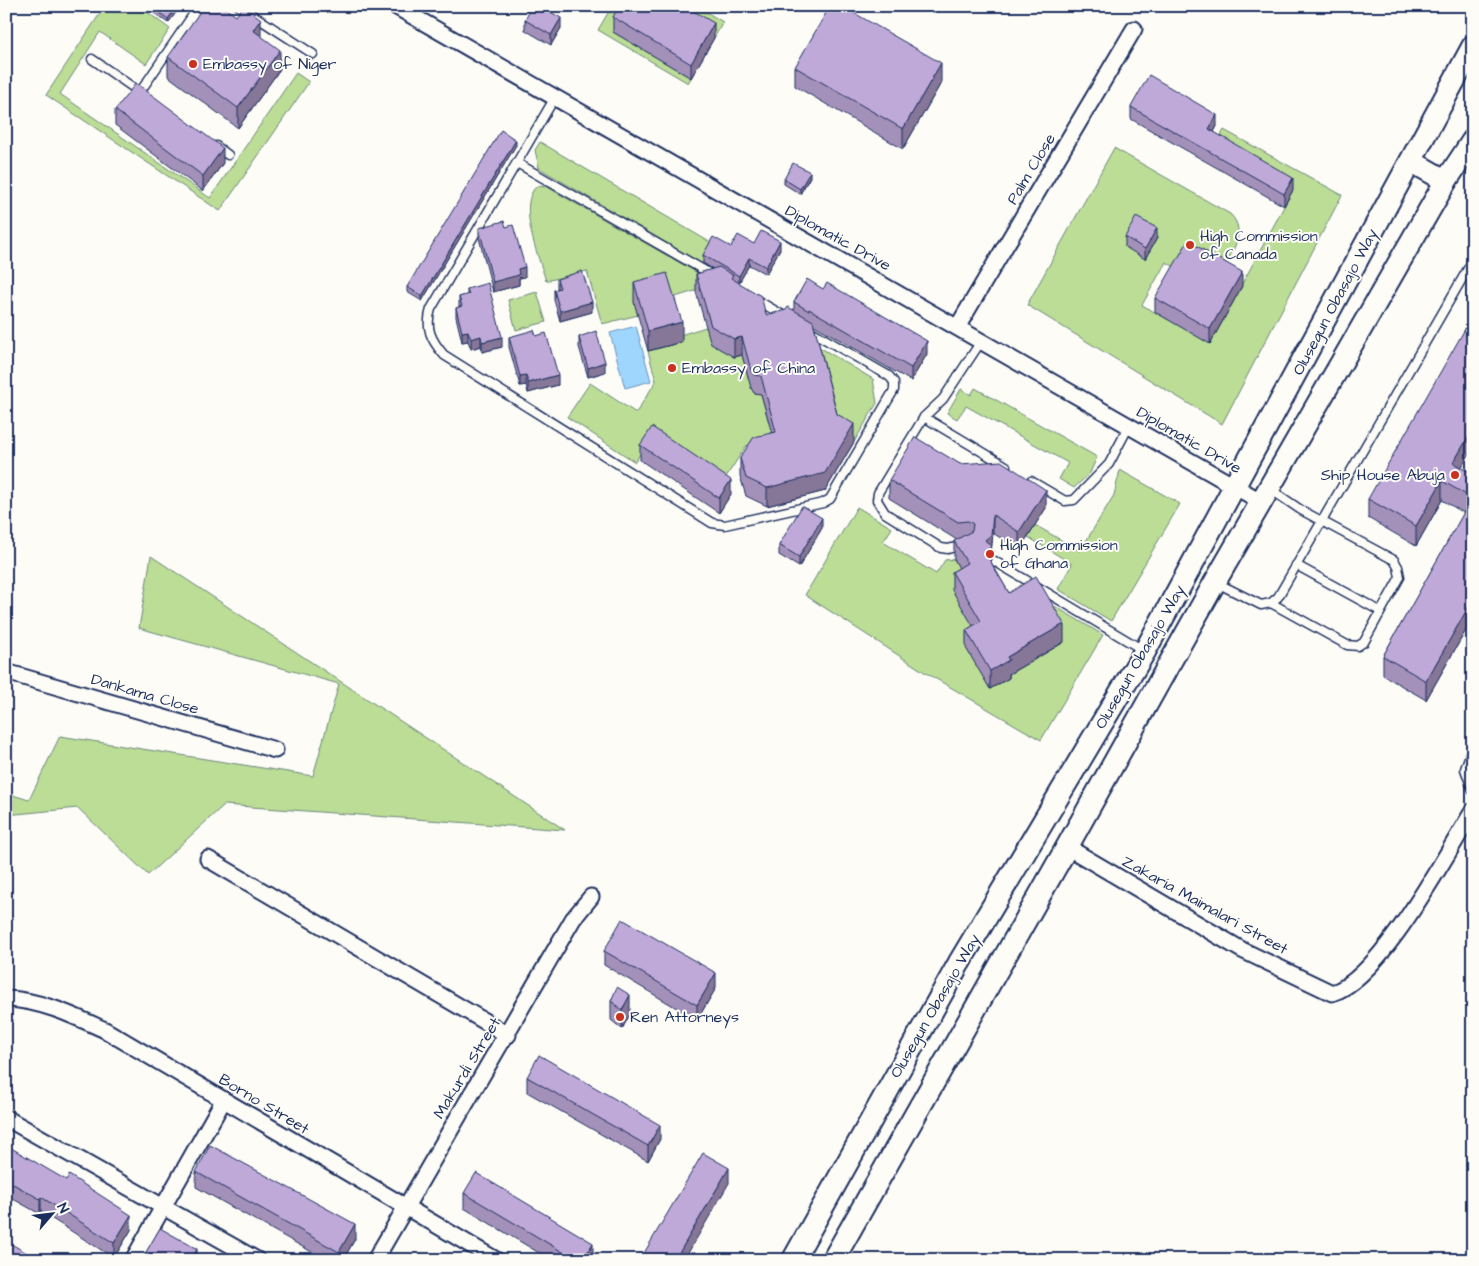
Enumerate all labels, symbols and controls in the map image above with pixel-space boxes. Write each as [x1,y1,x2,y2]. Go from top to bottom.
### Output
place label: Embassy of Niger [203,53,337,76]
marker: Embassy of Niger [187,58,199,70]
street label: Palm Close [1001,129,1061,209]
street label: Diplomatic Drive [781,200,895,276]
place label: High Commission of Canada [1200,225,1318,265]
street label: Olusegun Obasajo Way [1287,225,1384,380]
marker: High Commission of Canada [1184,239,1196,251]
place label: Embassy of China [682,357,815,380]
marker: Embassy of China [666,362,678,374]
street label: Diplomatic Drive [1132,401,1246,479]
place label: Ship House Abuja [1321,464,1445,486]
marker: Ship House Abuja [1449,469,1461,481]
place label: High Commission of Ghana [1000,534,1118,574]
marker: High Commission of Ghana [984,548,996,560]
street label: Olusegun Obasajo Way [1090,581,1191,734]
street label: Dankama Close [89,668,202,720]
street label: Zakaria Maimalari Street [1118,850,1292,960]
street label: Olusegun Obasajo Way [885,930,986,1083]
place label: Ren Attorneys [630,1006,739,1029]
marker: Ren Attorneys [614,1011,626,1023]
street label: Makurdi Street [428,1013,506,1123]
street label: Borno Street [215,1068,314,1140]
north arrow [28,1188,78,1238]
text: N [52,1200,74,1217]

